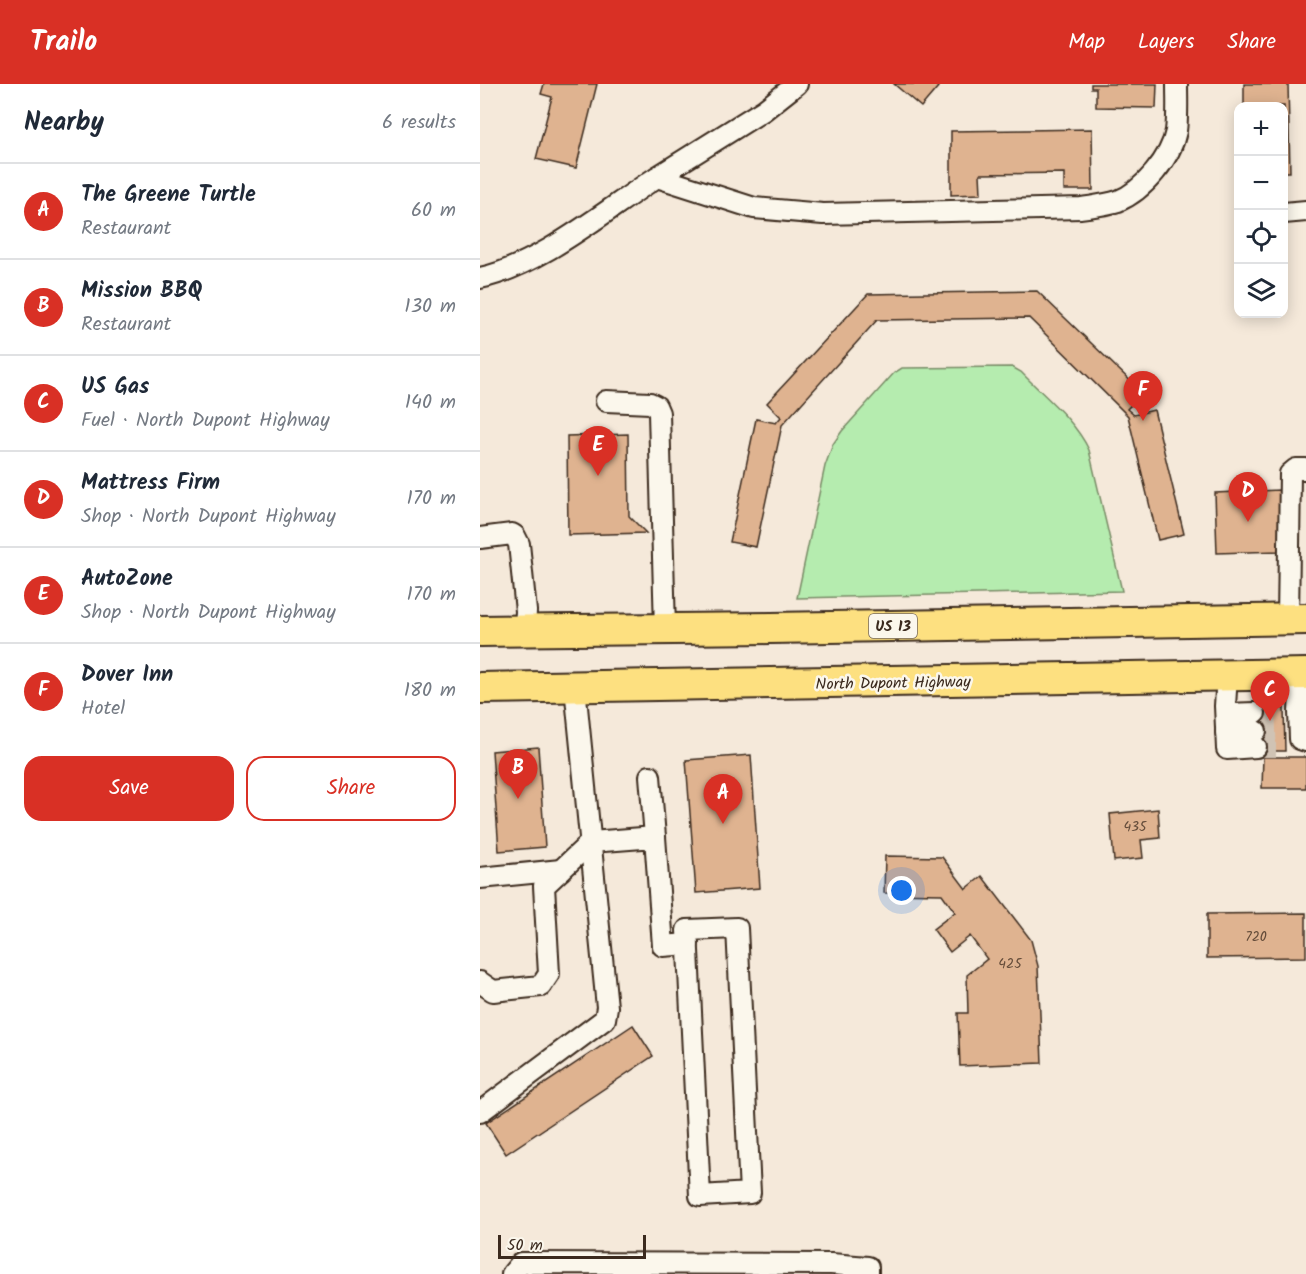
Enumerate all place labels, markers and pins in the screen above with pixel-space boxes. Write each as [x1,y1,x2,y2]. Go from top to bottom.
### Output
pin: F [1124,372,1162,421]
pin: E [578,426,618,476]
pin: D [1228,472,1268,522]
pin: C [1250,672,1290,721]
pin: B [498,750,537,799]
pin: A [704,774,742,824]

